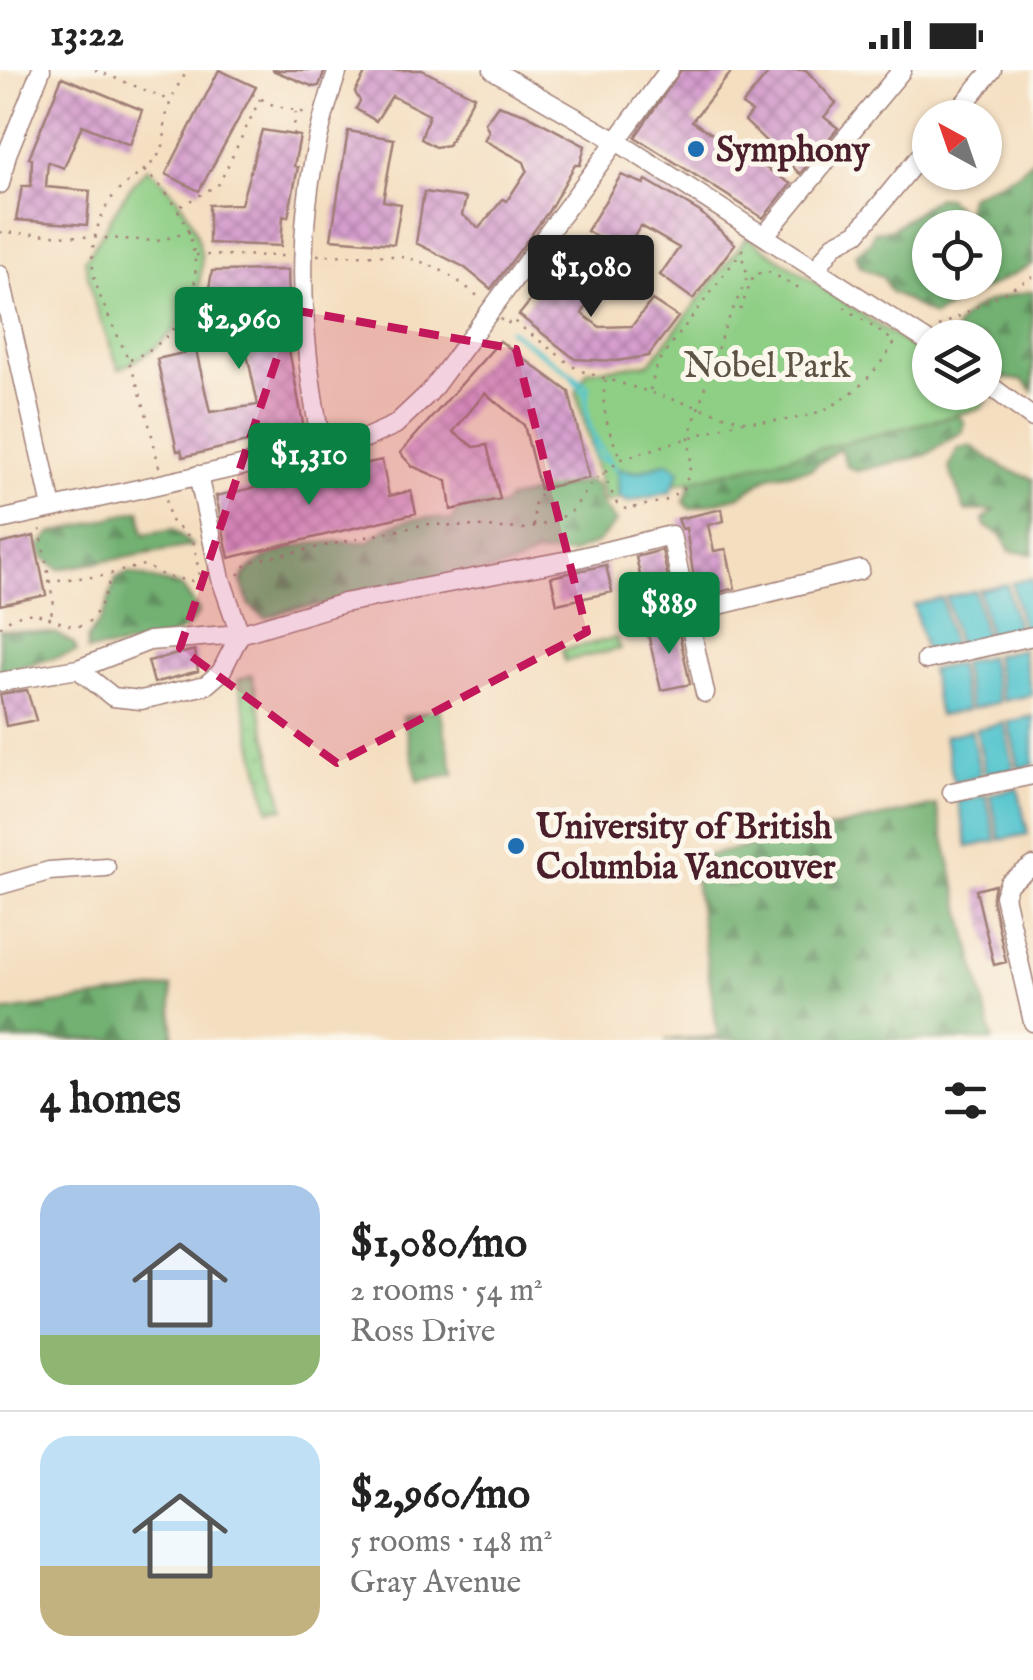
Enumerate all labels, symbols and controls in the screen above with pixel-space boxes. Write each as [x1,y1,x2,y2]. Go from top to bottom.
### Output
text: 13:22 [50,11,124,59]
north arrow [912,100,1002,190]
map controls [912,100,1002,410]
place label: Symphony [716,129,870,174]
marker: Symphony [685,138,707,160]
button: locate [912,210,1002,300]
pin: $1,080 [510,235,672,320]
text: $1,080 [550,247,632,288]
pin: $2,960 [158,287,320,372]
text: $2,960 [197,299,281,340]
button: layers [912,320,1002,410]
park label: Nobel Park [684,345,851,390]
pin: $1,310 [228,423,390,508]
text: $1,310 [270,435,348,476]
pin: $889 [610,572,728,657]
text: $889 [641,584,697,625]
place label: University of British Columbia Vancouver [536,806,836,891]
marker: University of British Columbia Vancouver [505,835,527,857]
icon: filters [938,1073,993,1128]
text: 4 homes [40,1074,181,1127]
text: $1,080/mo [350,1218,527,1271]
icon: home [120,1225,240,1345]
text: 2 rooms · 54 m² [350,1271,543,1312]
text: Ross Drive [350,1312,495,1353]
text: $2,960/mo [350,1469,530,1522]
icon: home [120,1476,240,1596]
text: 5 rooms · 148 m² [350,1522,553,1563]
text: Gray Avenue [350,1563,521,1604]

